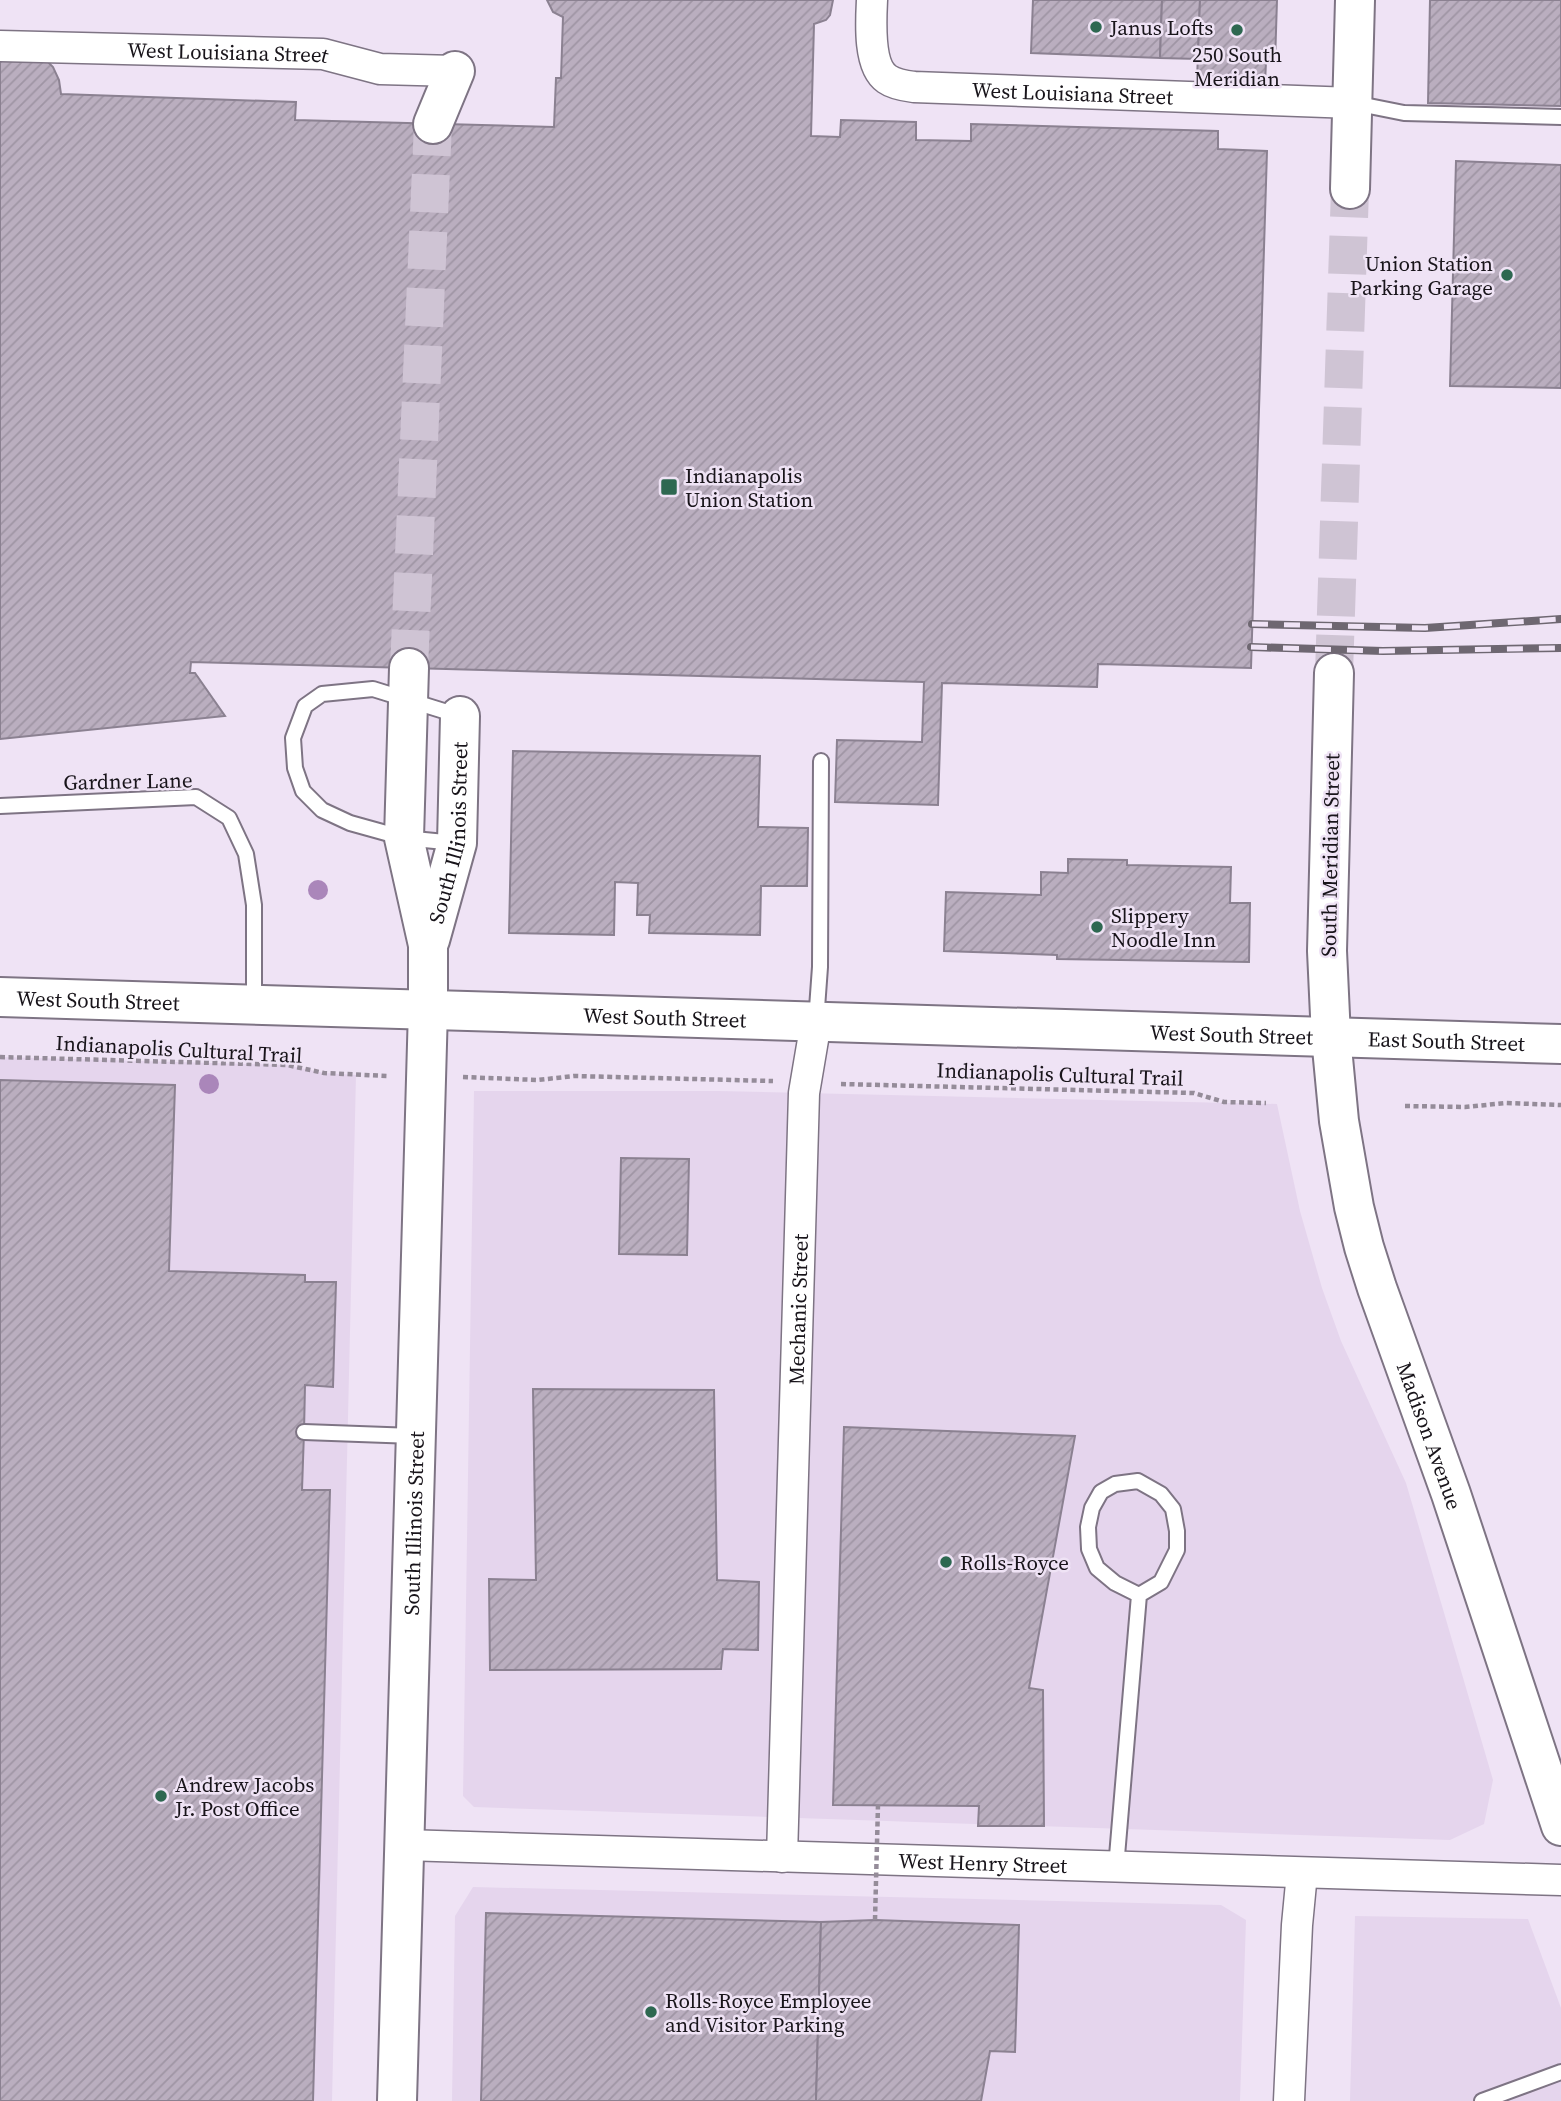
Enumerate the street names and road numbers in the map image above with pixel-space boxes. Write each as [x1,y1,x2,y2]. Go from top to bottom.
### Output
street label: West Louisiana Street [127,35,332,69]
street label: West Louisiana Street [971,75,1174,111]
street label: South Illinois Street [421,741,474,927]
street label: South Meridian Street [1314,753,1346,957]
street label: Gardner Lane [63,765,193,797]
street label: West South Street [16,983,180,1017]
street label: West South Street [583,1000,747,1034]
street label: West South Street [1149,1017,1314,1051]
street label: East South Street [1367,1024,1526,1057]
street label: Indianapolis Cultural Trail [55,1028,303,1070]
street label: Indianapolis Cultural Trail [936,1055,1184,1093]
street label: Mechanic Street [781,1233,814,1385]
street label: Madison Avenue [1390,1358,1470,1513]
street label: South Illinois Street [396,1431,431,1616]
street label: West Henry Street [898,1845,1068,1880]

